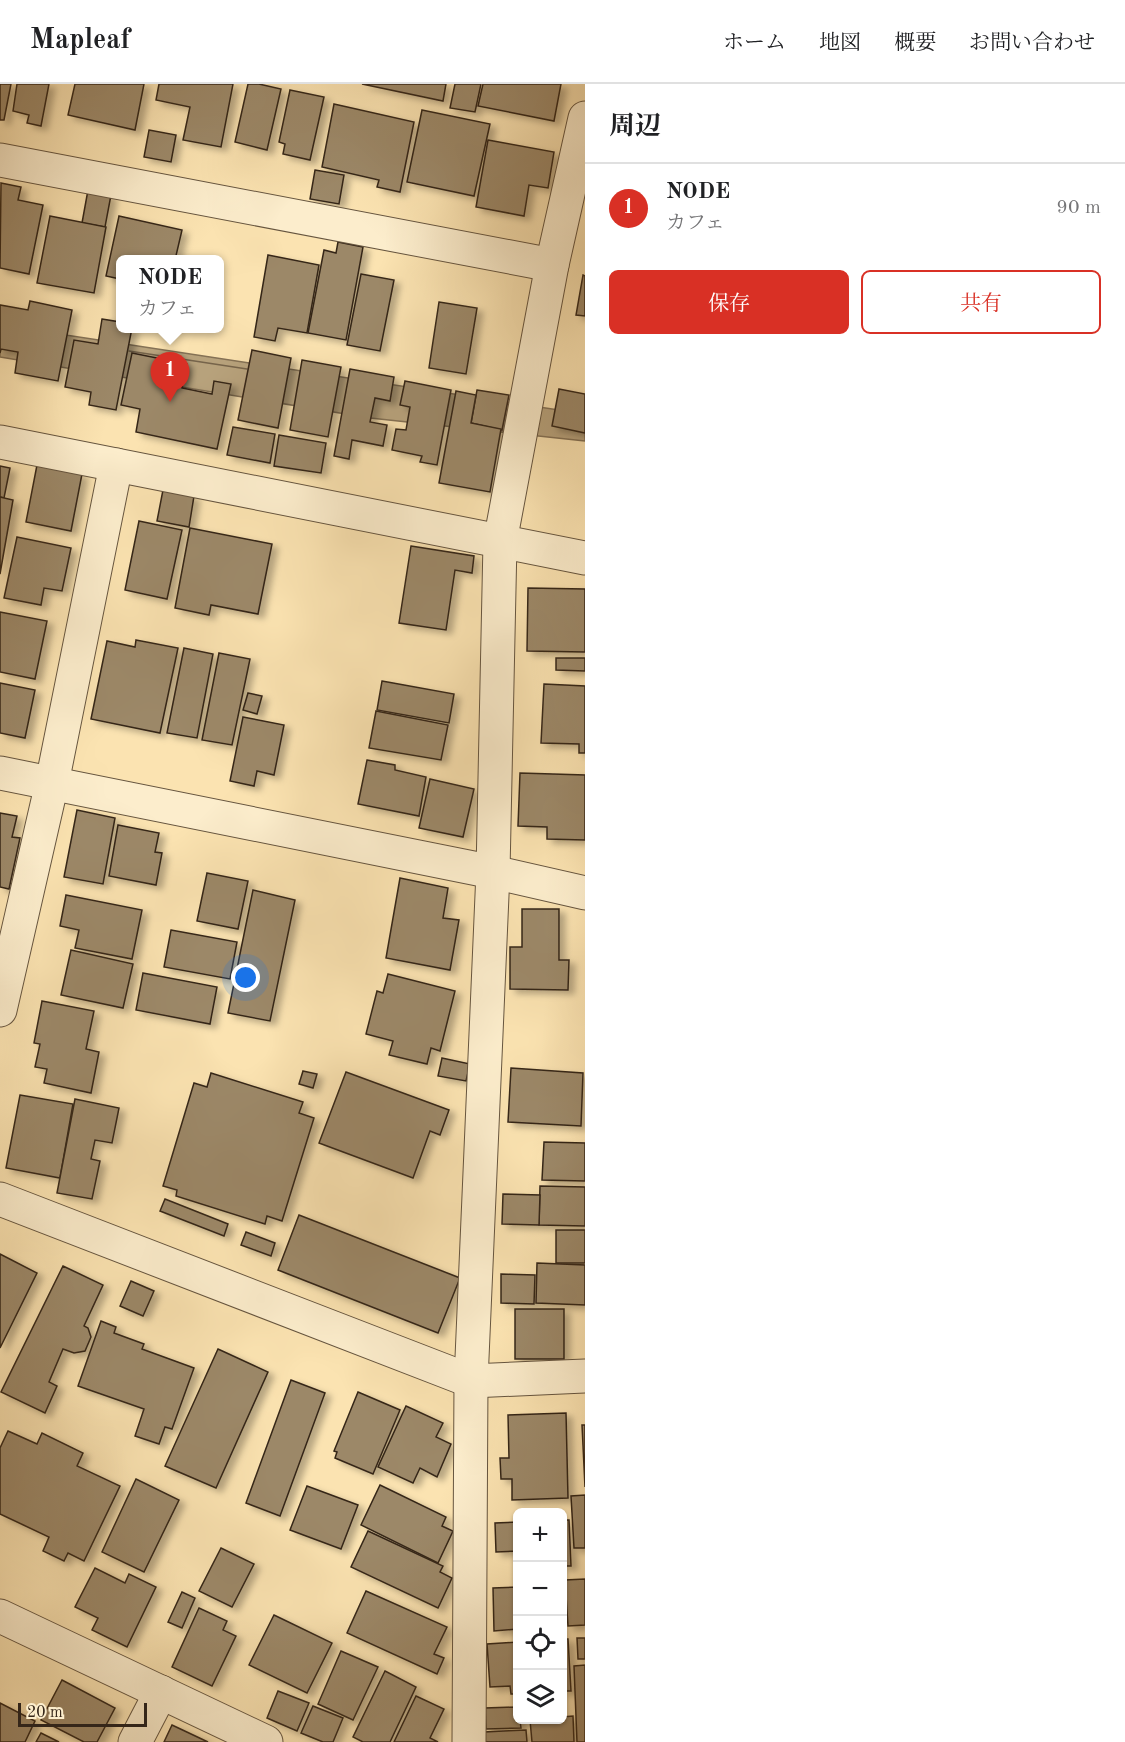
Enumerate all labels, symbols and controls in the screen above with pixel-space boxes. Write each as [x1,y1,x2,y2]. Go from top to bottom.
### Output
text: Mapleaf [30,27,130,55]
text: ホーム [723,33,786,54]
text: 地図 [819,33,861,54]
text: 概要 [894,33,936,54]
text: お問い合わせ [969,33,1095,54]
text: 周辺 [609,114,661,140]
text: NODE [666,181,730,203]
text: 1 [623,198,634,218]
text: 90 m [1056,198,1101,218]
text: カフェ [666,214,725,234]
popup [116,255,224,333]
text: NODE [138,267,202,289]
button: 保存 [609,270,849,334]
button: 共有 [861,270,1101,334]
text: カフェ [138,300,197,320]
pin: 1 [150,352,190,402]
your location [231,963,260,992]
map controls [513,1508,567,1724]
button: + [513,1508,567,1562]
button: − [513,1562,567,1616]
button: locate [513,1616,567,1670]
button: layers [513,1670,567,1724]
scale bar [18,1700,147,1728]
text: 20 m [27,1705,63,1721]

